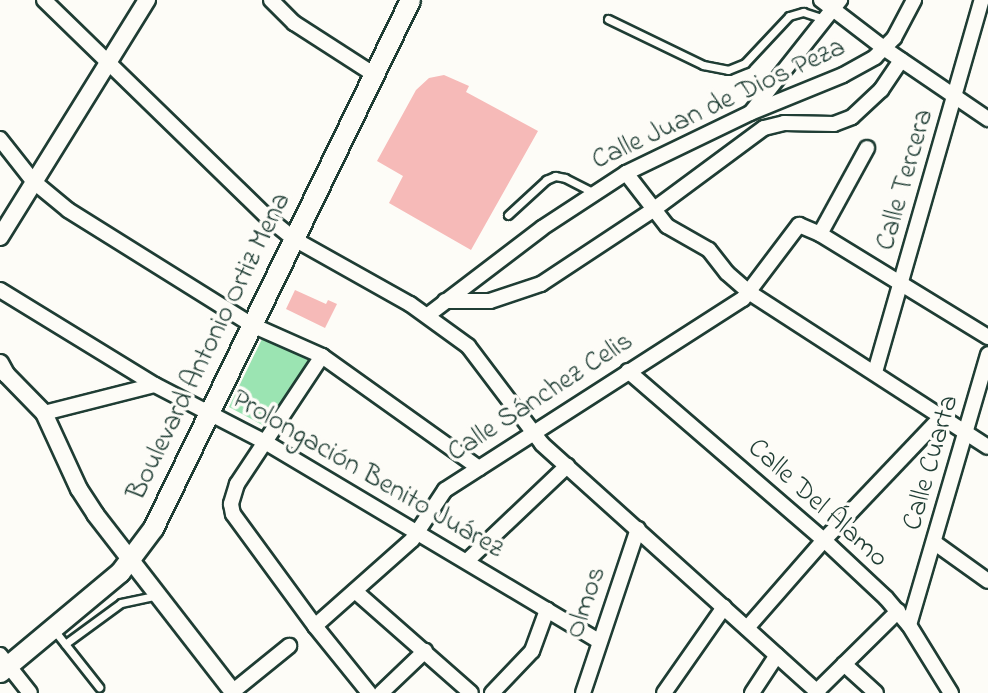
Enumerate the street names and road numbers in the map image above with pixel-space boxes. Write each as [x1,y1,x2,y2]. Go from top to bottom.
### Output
street label: Calle Juan de Dios Peza [587,32,851,178]
street label: Calle Tercera [870,105,942,255]
street label: Boulevard Antonio Ortiz Mena [121,188,299,506]
street label: Calle Sánchez Celis [442,326,640,470]
street label: Prolongación Benito Juárez [225,383,509,567]
street label: Calle Cuarta [897,392,967,534]
street label: Calle Del Álamo [740,432,894,576]
street label: Olmos [559,563,615,643]

